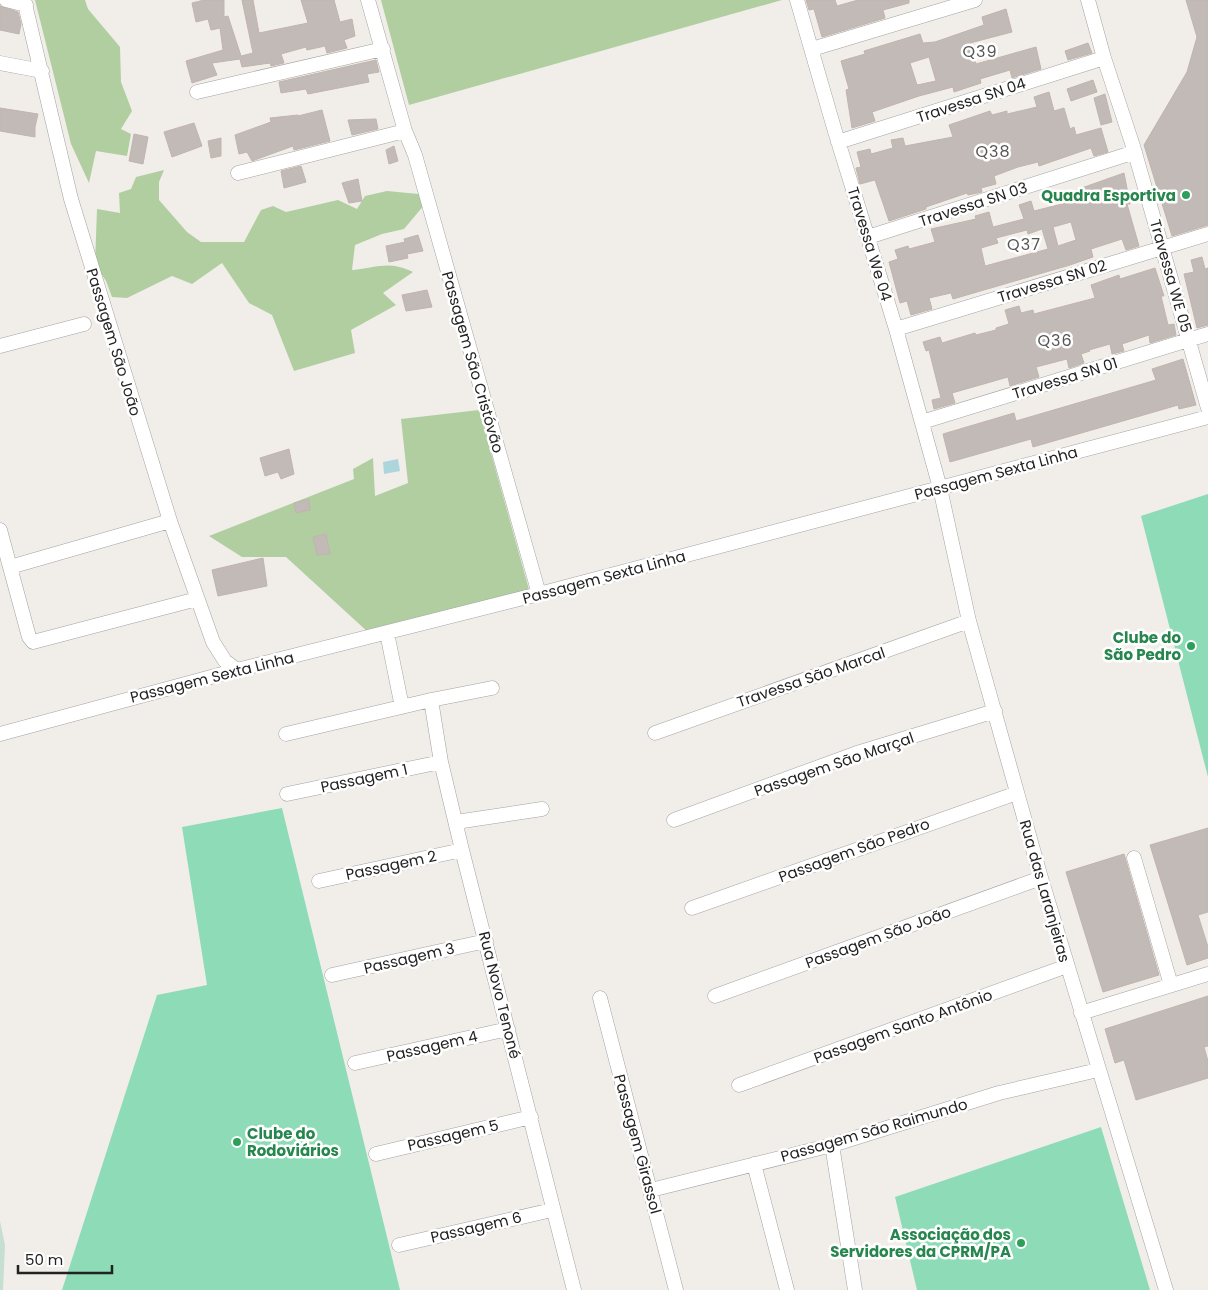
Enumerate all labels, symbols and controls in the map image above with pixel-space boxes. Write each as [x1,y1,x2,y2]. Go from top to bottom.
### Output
district label: Q39 [962,40,998,63]
street label: Travessa SN 04 [914,72,1028,128]
district label: Q38 [975,140,1011,163]
street label: Travessa SN 03 [916,177,1030,231]
street label: Travessa We 04 [843,184,897,304]
place label: Quadra Esportiva [1041,185,1176,206]
marker: Quadra Esportiva [1180,189,1192,201]
street label: Travessa WE 05 [1145,217,1197,335]
district label: Q37 [1007,233,1041,256]
street label: Travessa SN 02 [995,254,1109,308]
street label: Passagem São João [82,266,146,418]
street label: Passagem São Cristóvão [437,269,509,455]
district label: Q36 [1037,329,1073,352]
street label: Travessa SN 01 [1010,352,1120,404]
street label: Passagem Sexta Linha [912,441,1080,505]
street label: Passagem Sexta Linha [520,545,688,609]
place label: Clube do São Pedro [1104,627,1181,665]
marker: Clube do São Pedro [1185,640,1197,652]
street label: Travessa São Marcal [734,642,888,712]
street label: Passagem Sexta Linha [128,646,296,708]
street label: Passagem São Marçal [751,727,917,801]
street label: Passagem 1 [319,759,409,797]
street label: Passagem São Pedro [776,813,932,887]
street label: Rua das Laranjeiras [1015,817,1075,965]
street label: Passagem 2 [344,845,438,885]
street label: Passagem São João [802,901,954,973]
street label: Rua Novo Tenoné [474,929,526,1061]
street label: Passagem 3 [362,937,456,979]
street label: Passagem Santo Antônio [811,984,995,1068]
street label: Passagem 4 [384,1025,480,1067]
street label: Passagem Girassol [609,1072,667,1216]
street label: Passagem São Raimundo [778,1093,970,1167]
street label: Passagem 5 [405,1114,501,1156]
place label: Clube do Rodoviários [247,1123,339,1161]
marker: Clube do Rodoviários [231,1136,243,1148]
street label: Passagem 6 [428,1206,524,1248]
place label: Associação dos Servidores da CPRM/PA [830,1224,1011,1262]
marker: Associação dos Servidores da CPRM/PA [1015,1237,1027,1249]
scale bar [18,1242,111,1274]
text: 50 m [25,1249,63,1270]

